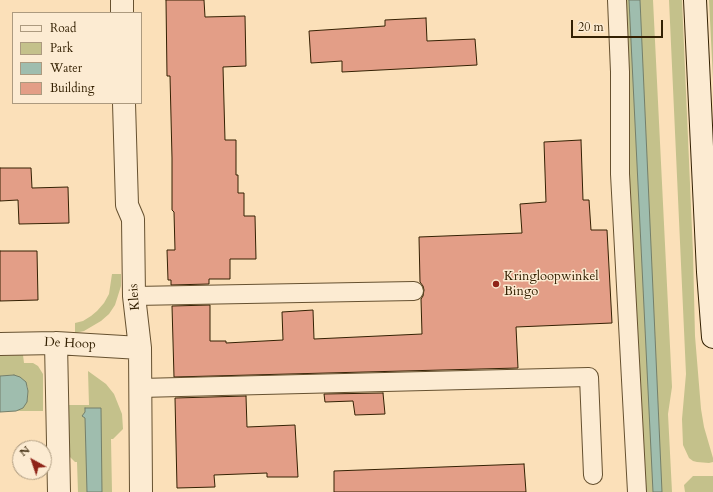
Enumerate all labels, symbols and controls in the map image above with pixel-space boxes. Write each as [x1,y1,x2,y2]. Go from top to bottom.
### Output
legend [12,12,142,104]
scale bar [573,12,665,38]
text: 20 m [578,19,604,35]
text: Road [50,20,76,36]
text: Park [50,40,73,56]
text: Water [50,60,82,76]
text: Building [50,80,94,96]
place label: Kringloopwinkel Bingo [504,269,599,300]
marker: Kringloopwinkel Bingo [491,279,501,289]
street label: Kleis [126,283,144,311]
street label: De Hoop [44,335,96,353]
north arrow [12,440,52,480]
text: N [16,442,33,460]

